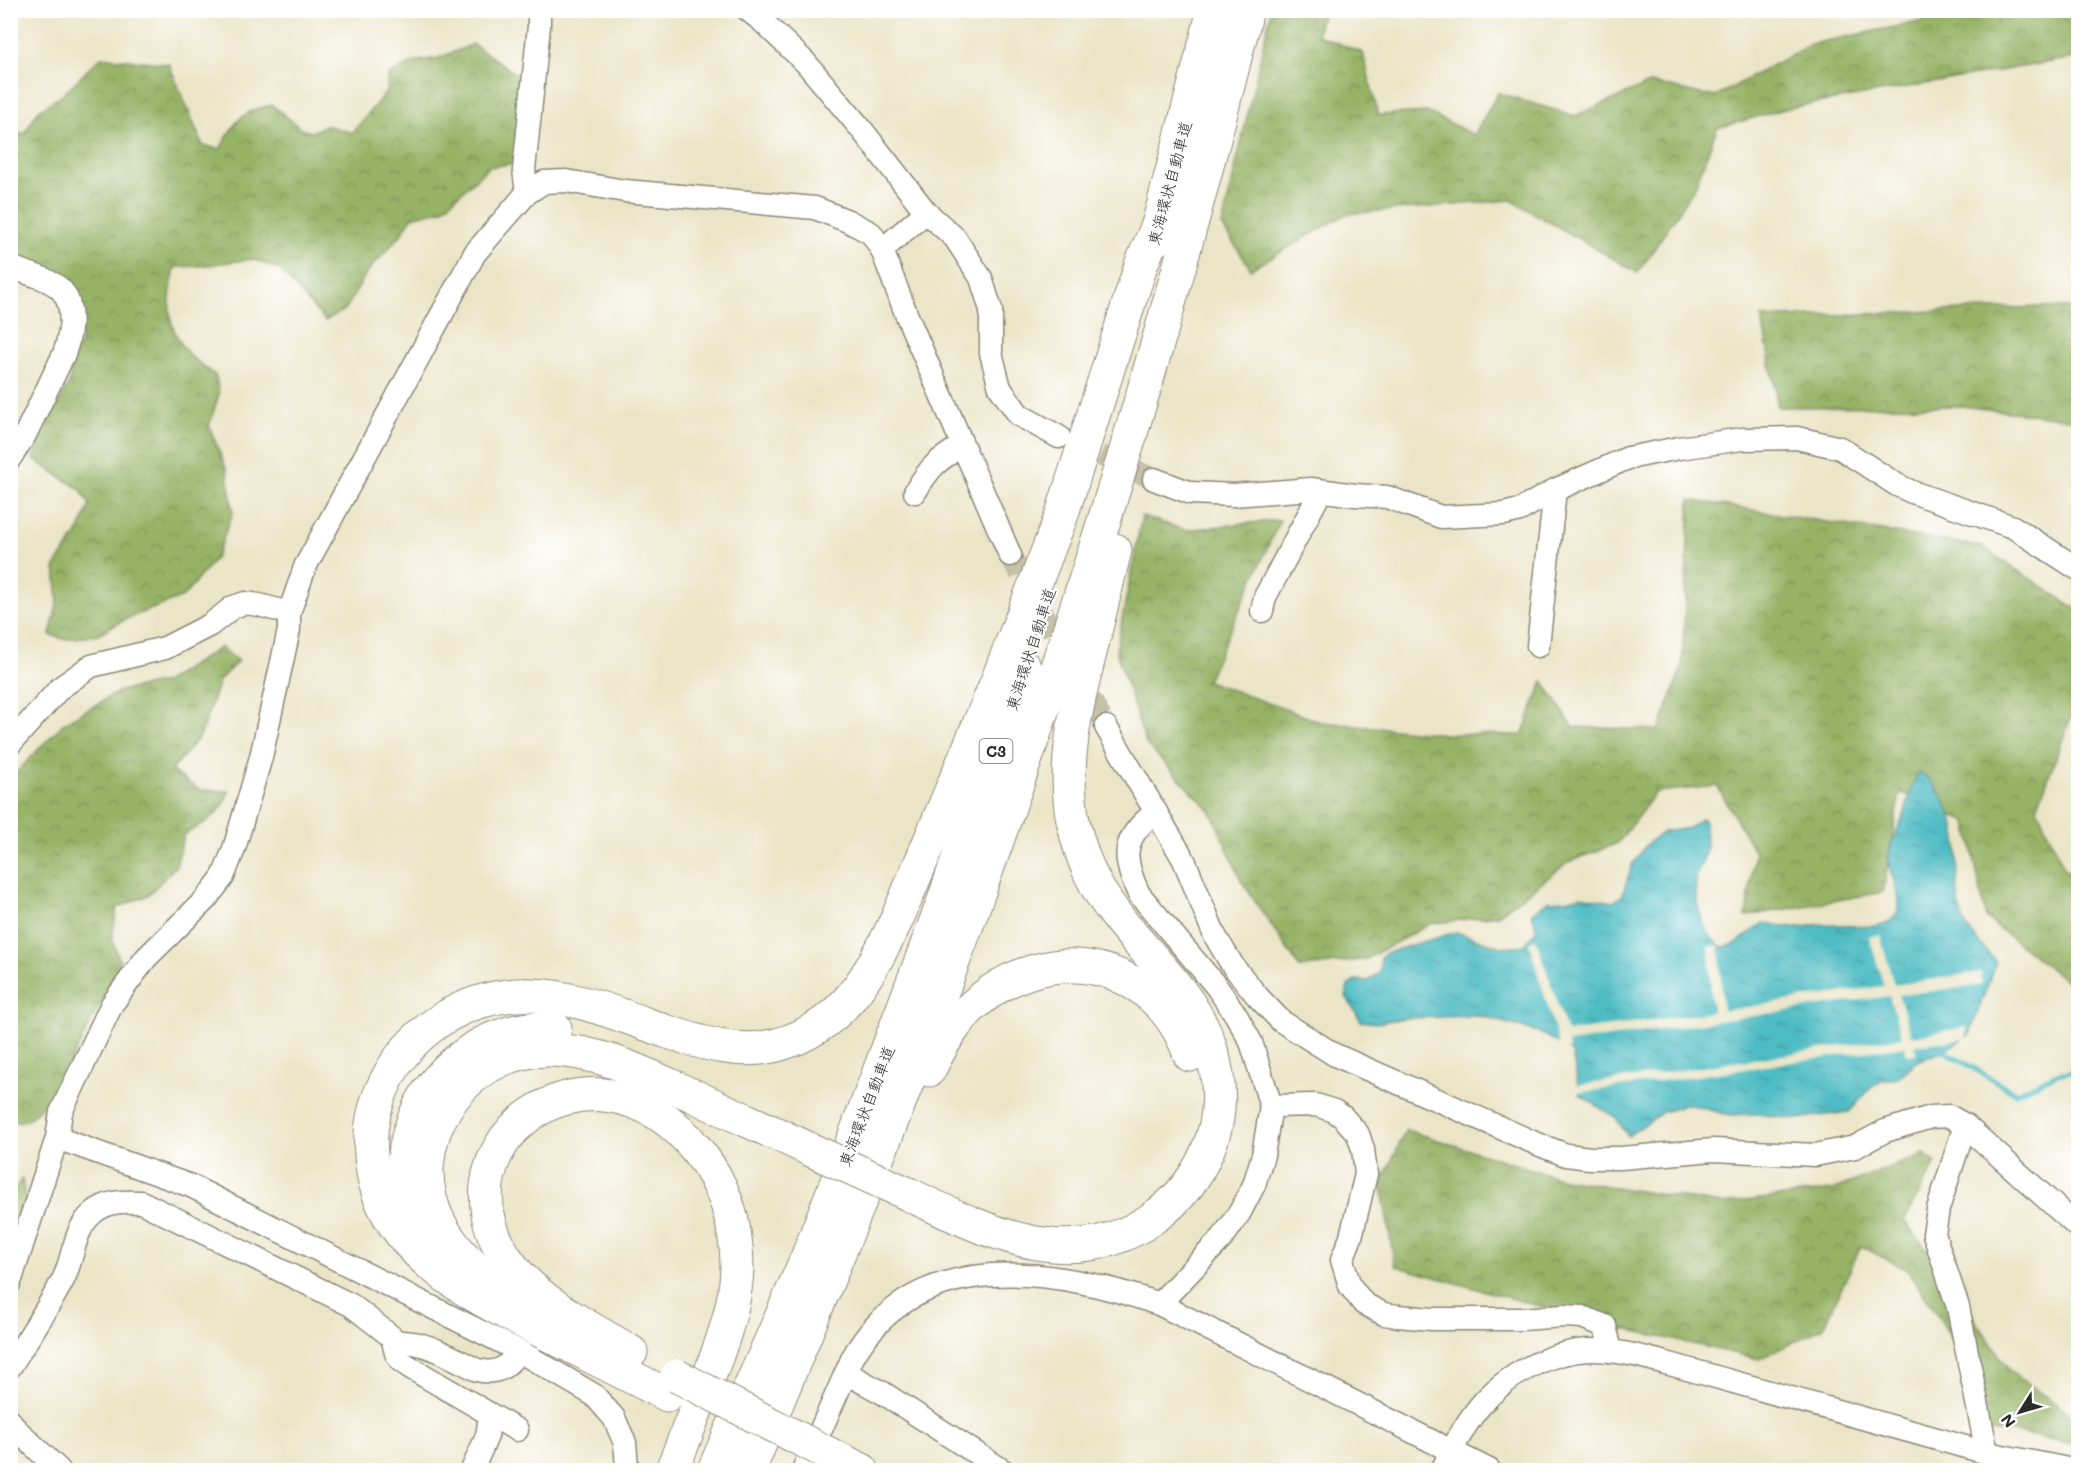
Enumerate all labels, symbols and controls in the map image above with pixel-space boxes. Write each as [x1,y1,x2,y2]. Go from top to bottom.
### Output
street label: 東海環状自動車道 [1142,118,1196,248]
street label: 東海環状自動車道 [1000,585,1060,713]
road number: C3 [980,739,1012,763]
street label: 東海環状自動車道 [833,1042,899,1170]
north arrow [1990,1382,2050,1442]
text: N [1996,1410,2020,1433]

